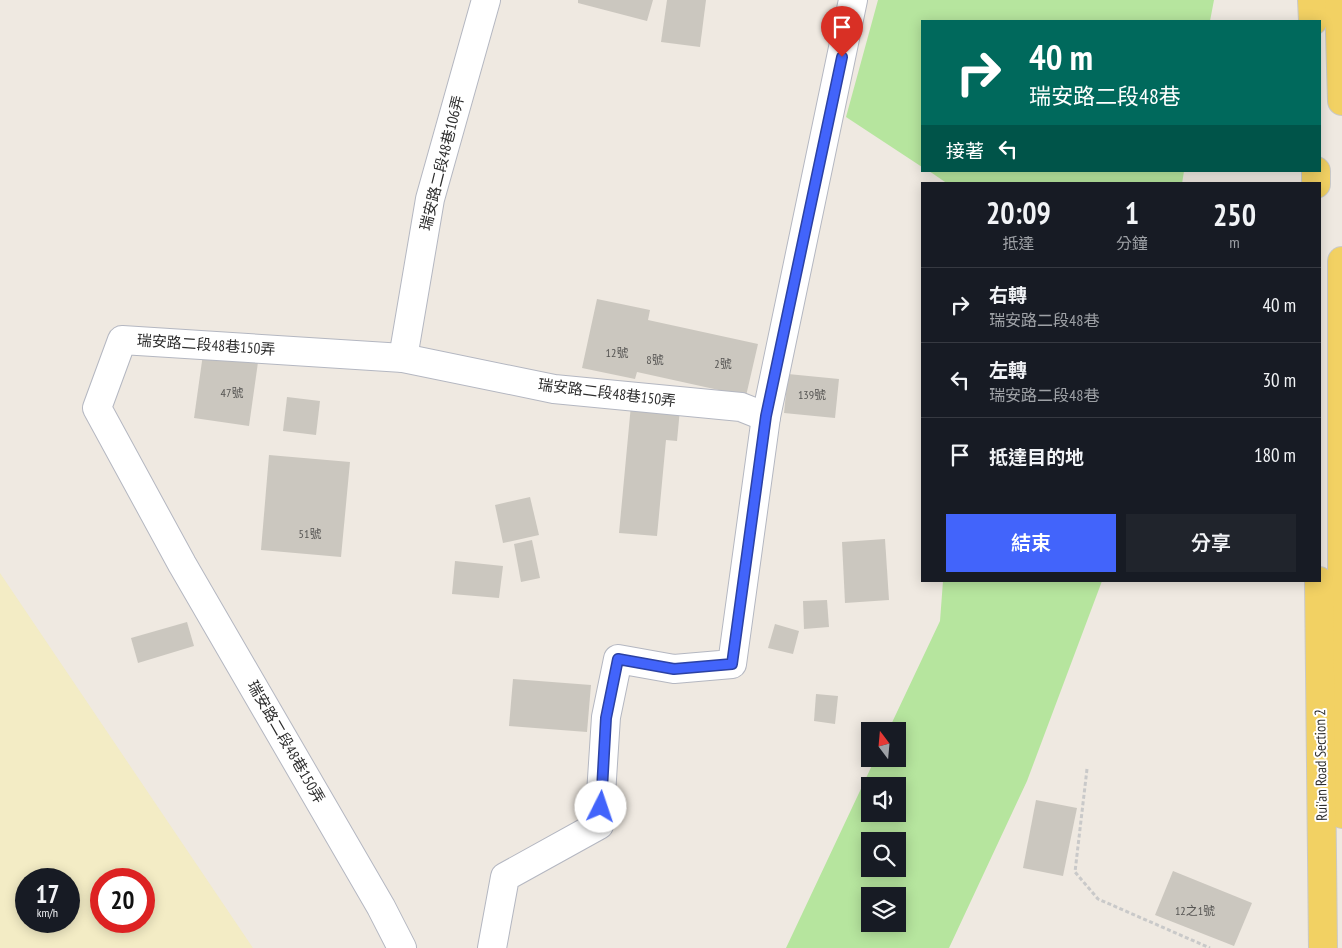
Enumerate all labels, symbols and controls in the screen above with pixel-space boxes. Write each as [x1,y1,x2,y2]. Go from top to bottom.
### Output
pin [821,6,863,57]
icon: arrive [828,13,856,41]
text: 40 m [1029,34,1093,80]
icon: right [946,40,1011,105]
text: 瑞安路二段48巷 [1029,82,1181,110]
street label: 瑞安路二段48巷106弄 [416,93,468,232]
icon: left [994,135,1022,163]
text: 接著 [946,139,984,163]
text: 20:09 [986,193,1051,232]
text: 1 [1125,193,1139,232]
text: 250 [1213,195,1256,234]
text: m [1229,232,1240,252]
text: 抵達 [1002,233,1034,253]
text: 分鐘 [1116,233,1148,253]
text: 右轉 [989,283,1027,307]
icon: right [946,291,974,319]
text: 40 m [1263,293,1296,317]
text: 瑞安路二段48巷 [989,310,1099,330]
street label: 瑞安路二段48巷150弄 [136,330,276,359]
house number: 12號 [606,345,628,360]
house number: 8號 [646,352,664,367]
house number: 2號 [714,356,732,371]
text: 左轉 [989,358,1027,382]
icon: left [946,366,974,394]
text: 30 m [1263,368,1296,392]
street label: 瑞安路二段48巷150弄 [537,375,677,410]
house number: 47號 [221,385,243,400]
text: 瑞安路二段48巷 [989,385,1099,405]
house number: 139號 [798,387,826,402]
icon: arrive [946,441,974,469]
text: 180 m [1254,443,1296,467]
text: 抵達目的地 [989,445,1084,469]
button: 結束 [946,514,1116,572]
button: 分享 [1126,514,1296,572]
house number: 51號 [299,526,321,541]
street label: 瑞安路二段48巷150弄 [244,677,329,807]
street label: Rui'an Road Section 2 [1310,709,1331,821]
north arrow [861,722,906,768]
map controls [861,722,906,932]
button: sound [861,777,906,822]
position arrow [574,780,626,832]
button: search [861,832,906,877]
speed limit sign: 20 [90,868,155,933]
text: 17 [36,878,59,910]
button: layers [861,887,906,932]
house number: 12之1號 [1175,903,1215,918]
text: km/h [37,905,58,920]

